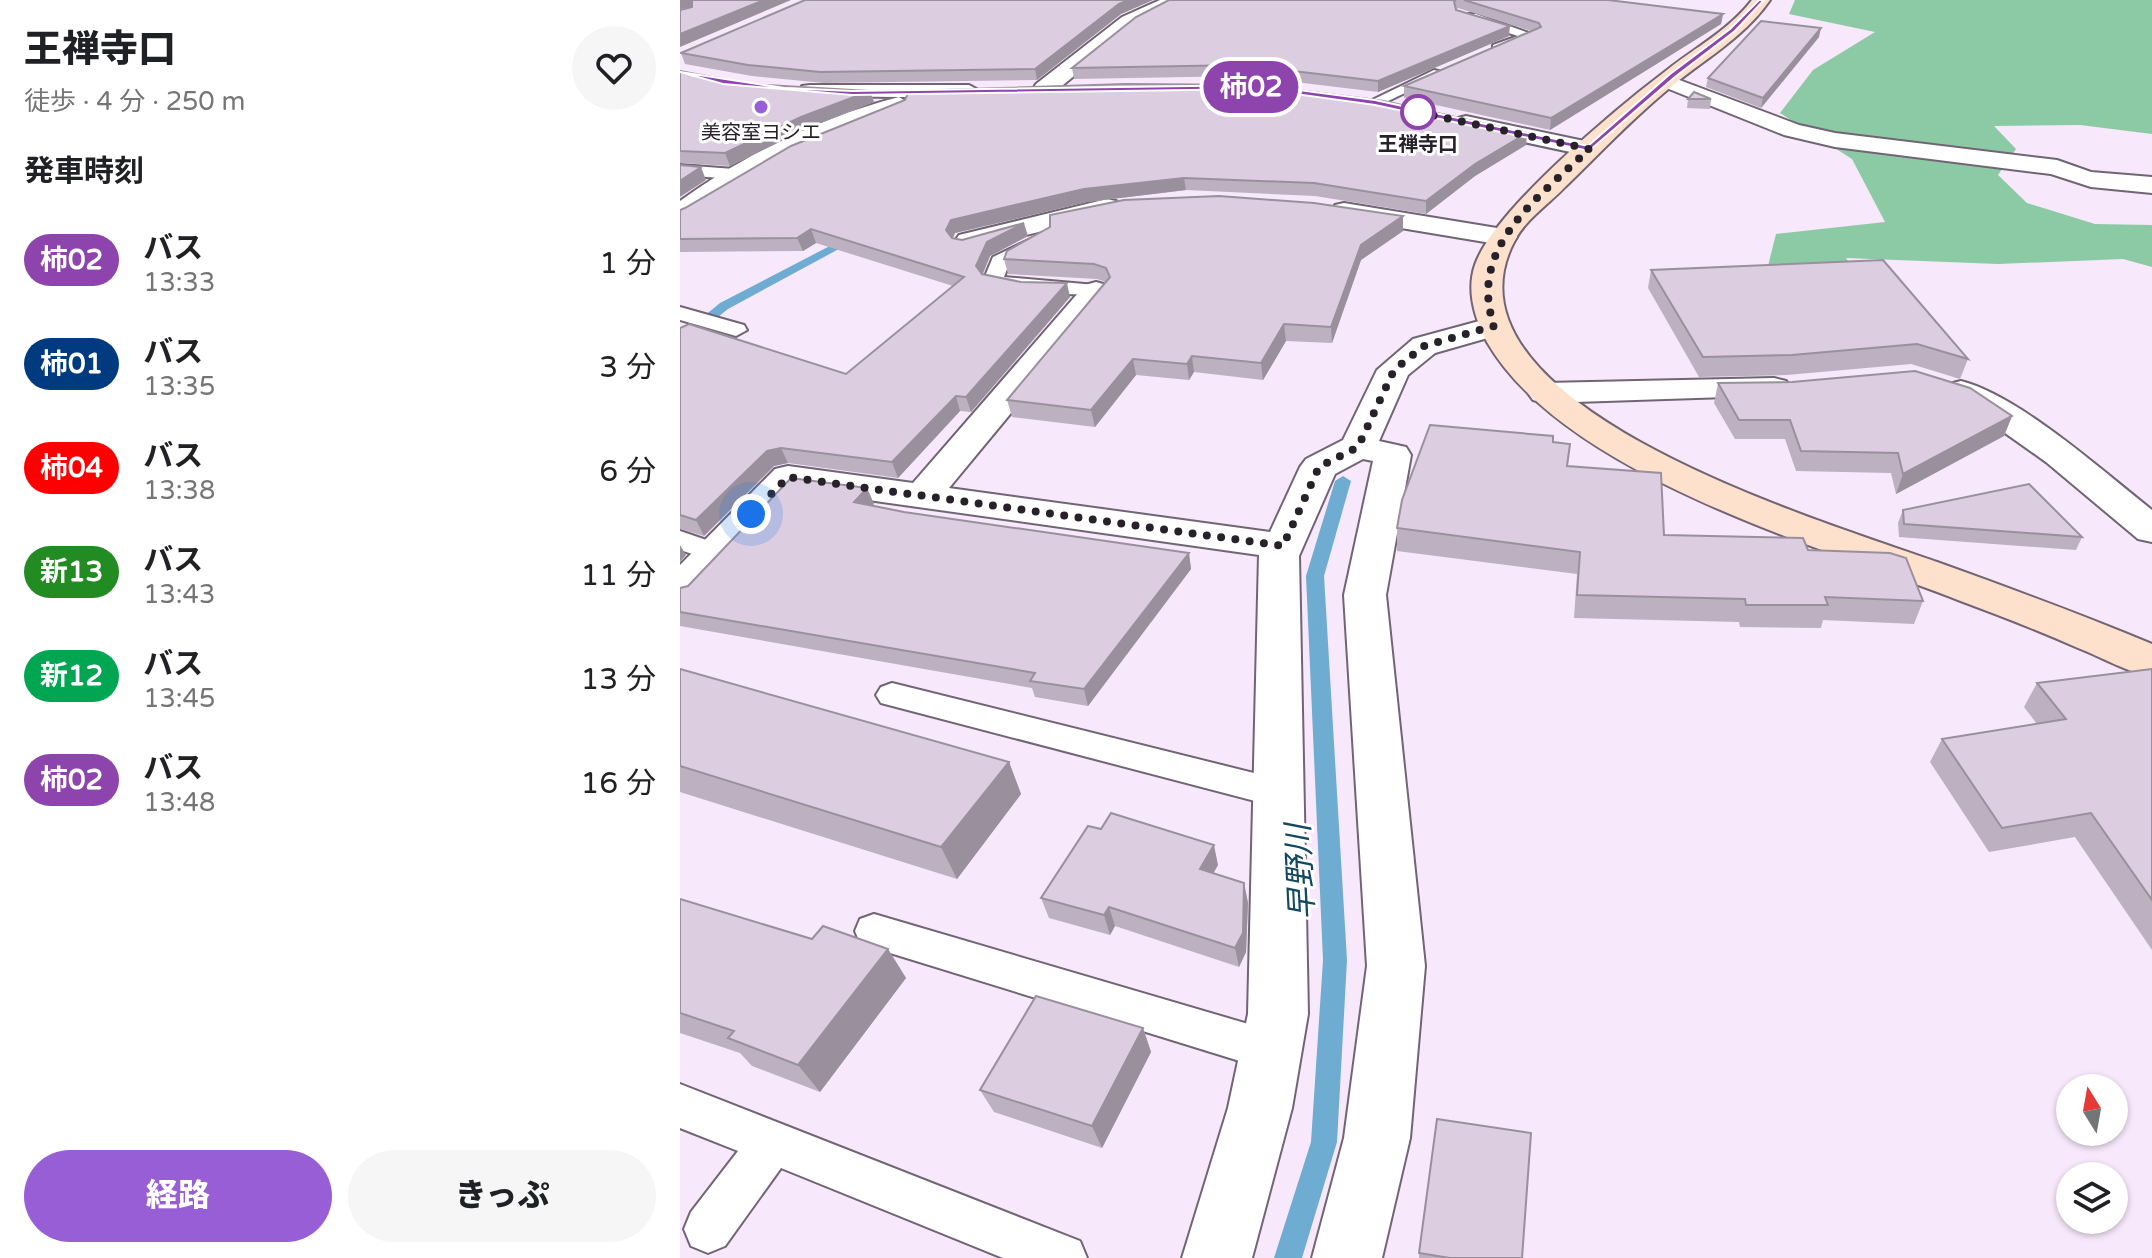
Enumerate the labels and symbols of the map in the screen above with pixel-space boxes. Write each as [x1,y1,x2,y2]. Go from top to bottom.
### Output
line badge: 柿02 [1205,61,1297,113]
marker: 王禅寺口 [1401,95,1435,129]
marker: 美容室ヨシエ [752,98,770,116]
place label: 美容室ヨシエ [701,121,821,145]
place label: 王禅寺口 [1378,133,1458,157]
your location [731,494,771,534]
water label: 早野川 [1279,820,1322,921]
north arrow [2056,1074,2128,1146]

